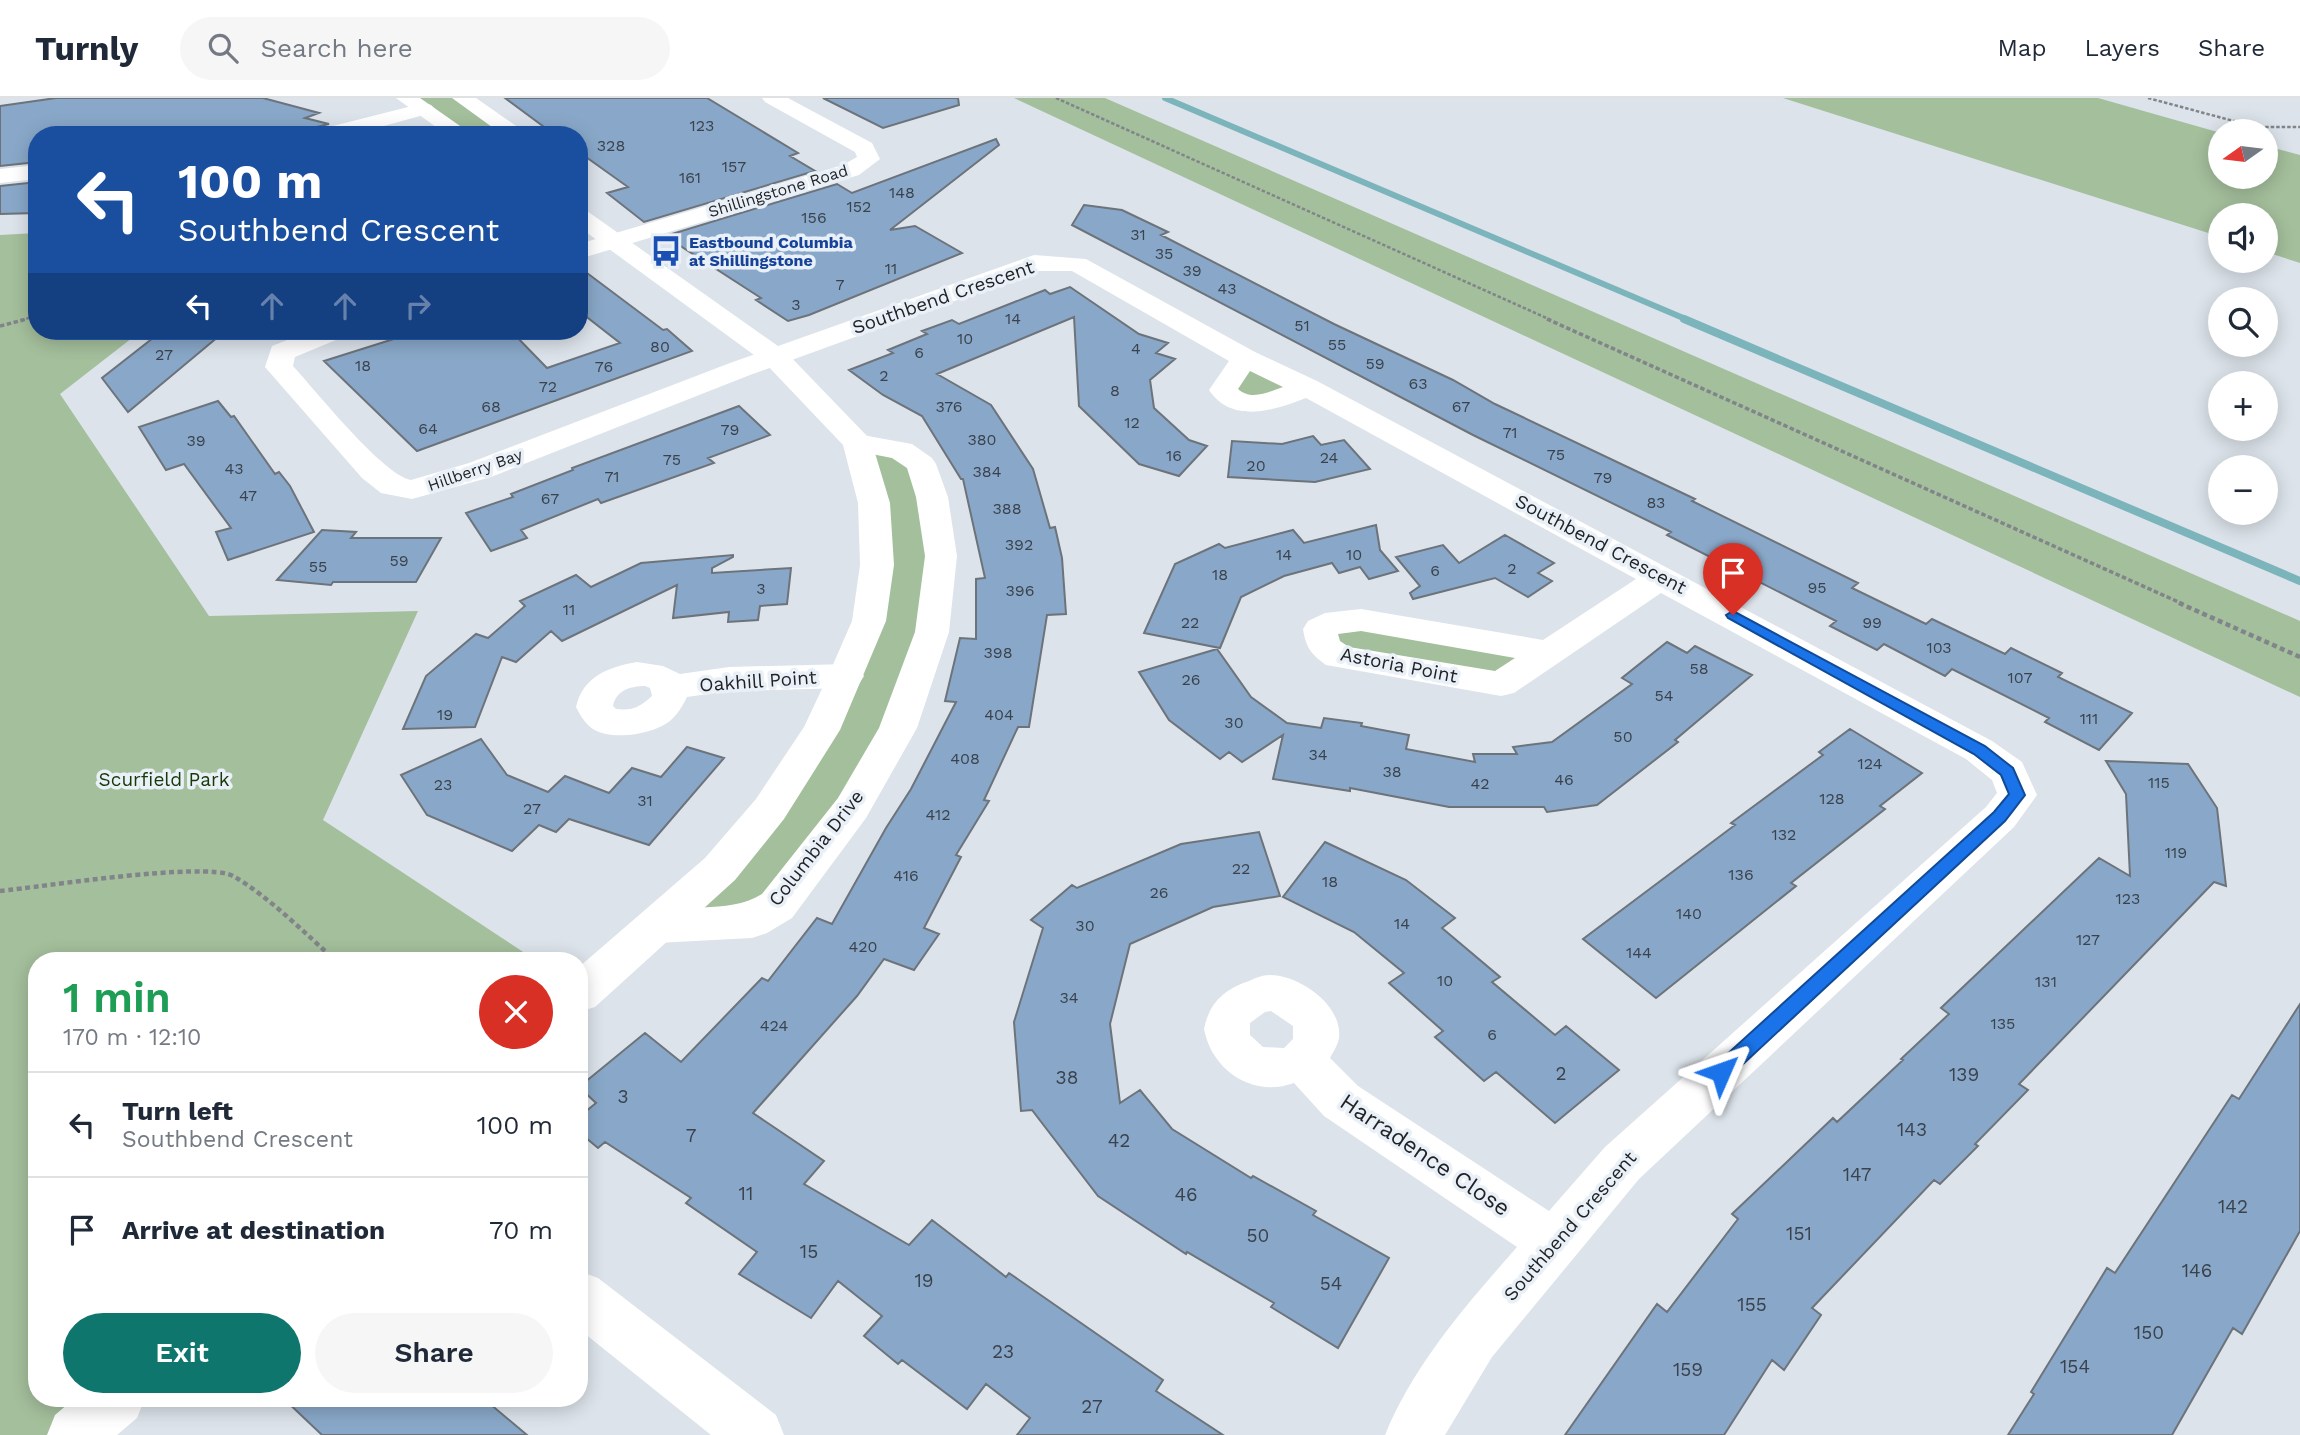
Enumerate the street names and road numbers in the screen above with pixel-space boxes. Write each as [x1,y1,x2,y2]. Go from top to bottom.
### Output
street label: Shillingstone Road [706,161,850,221]
street label: Southbend Crescent [849,255,1037,339]
street label: Hillberry Bay [425,445,525,495]
street label: Southbend Crescent [1511,489,1691,599]
street label: Astoria Point [1338,642,1460,688]
street label: Oakhill Point [699,665,817,697]
street label: Columbia Drive [764,785,868,911]
street label: Harradence Close [1335,1088,1515,1222]
street label: Southbend Crescent [1499,1146,1641,1306]

